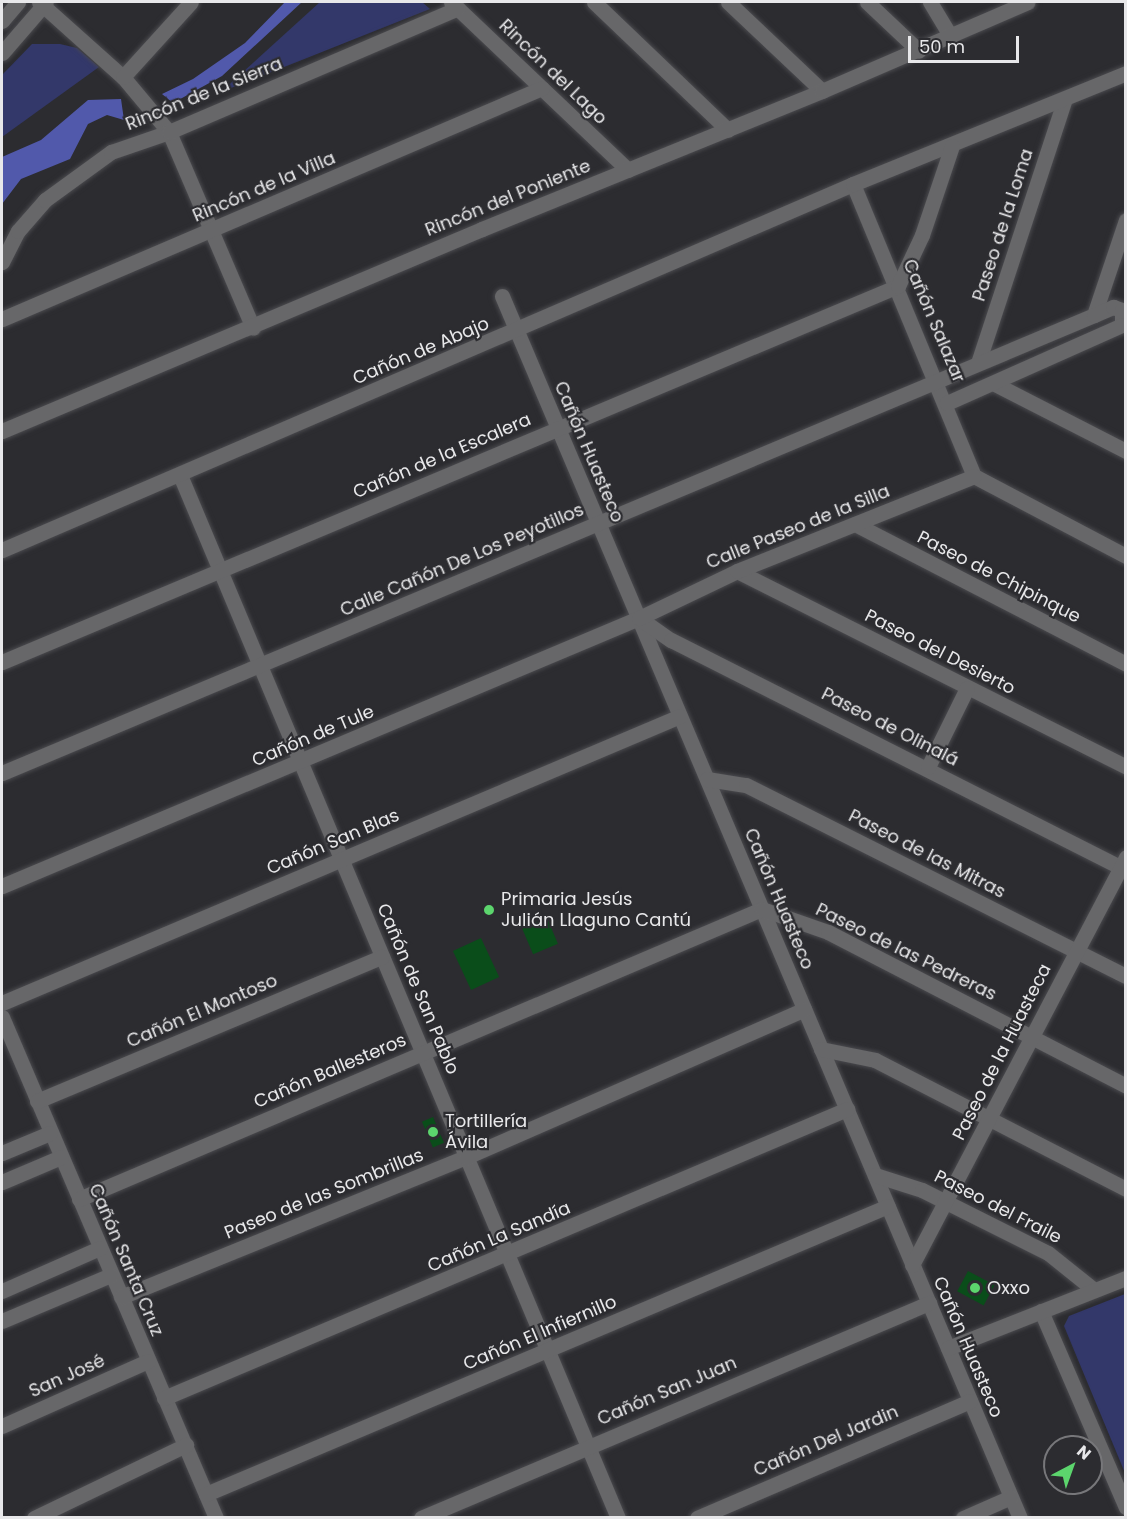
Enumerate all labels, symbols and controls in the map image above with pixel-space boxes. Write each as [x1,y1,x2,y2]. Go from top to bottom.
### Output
street label: Rincón del Lago [494,15,612,129]
scale bar [911,24,1022,62]
text: 50 m [919,34,965,59]
street label: Rincón de la Sierra [123,53,285,135]
street label: Paseo de la Loma [968,146,1038,304]
street label: Rincón de la Villa [189,147,339,227]
street label: Rincón del Poniente [422,155,594,241]
street label: Cañón Salazar [898,256,970,386]
street label: Cañón de Abajo [350,313,492,389]
street label: Cañón Huasteco [550,378,628,526]
street label: Cañón de la Escalera [350,409,534,503]
street label: Calle Paseo de la Silla [703,480,893,574]
street label: Calle Cañón De Los Peyotillos [337,499,587,621]
street label: Paseo de Chipinque [914,526,1084,628]
street label: Paseo del Desierto [861,605,1019,699]
street label: Paseo de Olinalá [818,683,962,771]
street label: Cañón de Tule [249,701,377,771]
street label: Cañón San Blas [264,804,402,880]
street label: Paseo de las Mitras [845,805,1009,903]
street label: Cañón Huasteco [740,825,818,973]
place label: Primaria Jesús Julián Llaguno Cantú [501,889,691,932]
street label: Paseo de las Pedreras [812,899,1000,1005]
street label: Cañón de San Pablo [372,900,464,1078]
marker: Primaria Jesús Julián Llaguno Cantú [482,903,496,917]
street label: Paseo de la Huasteca [948,960,1056,1144]
street label: Cañón El Montoso [123,970,281,1052]
street label: Cañón Ballesteros [251,1029,409,1113]
place label: Tortillería Ávila [445,1111,527,1154]
marker: Tortillería Ávila [426,1125,440,1139]
street label: Paseo de las Sombrillas [221,1144,427,1244]
street label: Paseo del Fraile [931,1166,1065,1248]
street label: Cañón Santa Cruz [84,1181,168,1339]
street label: Cañón La Sandía [424,1197,574,1277]
street label: Cañón Huasteco [929,1273,1007,1421]
place label: Oxxo [987,1277,1030,1299]
marker: Oxxo [968,1281,982,1295]
street label: Cañón El Infiernillo [460,1291,620,1375]
street label: San José [26,1350,108,1402]
street label: Cañón San Juan [594,1352,740,1430]
street label: Cañón Del Jardin [750,1401,902,1481]
north arrow [1043,1435,1103,1495]
text: N [1072,1440,1096,1465]

